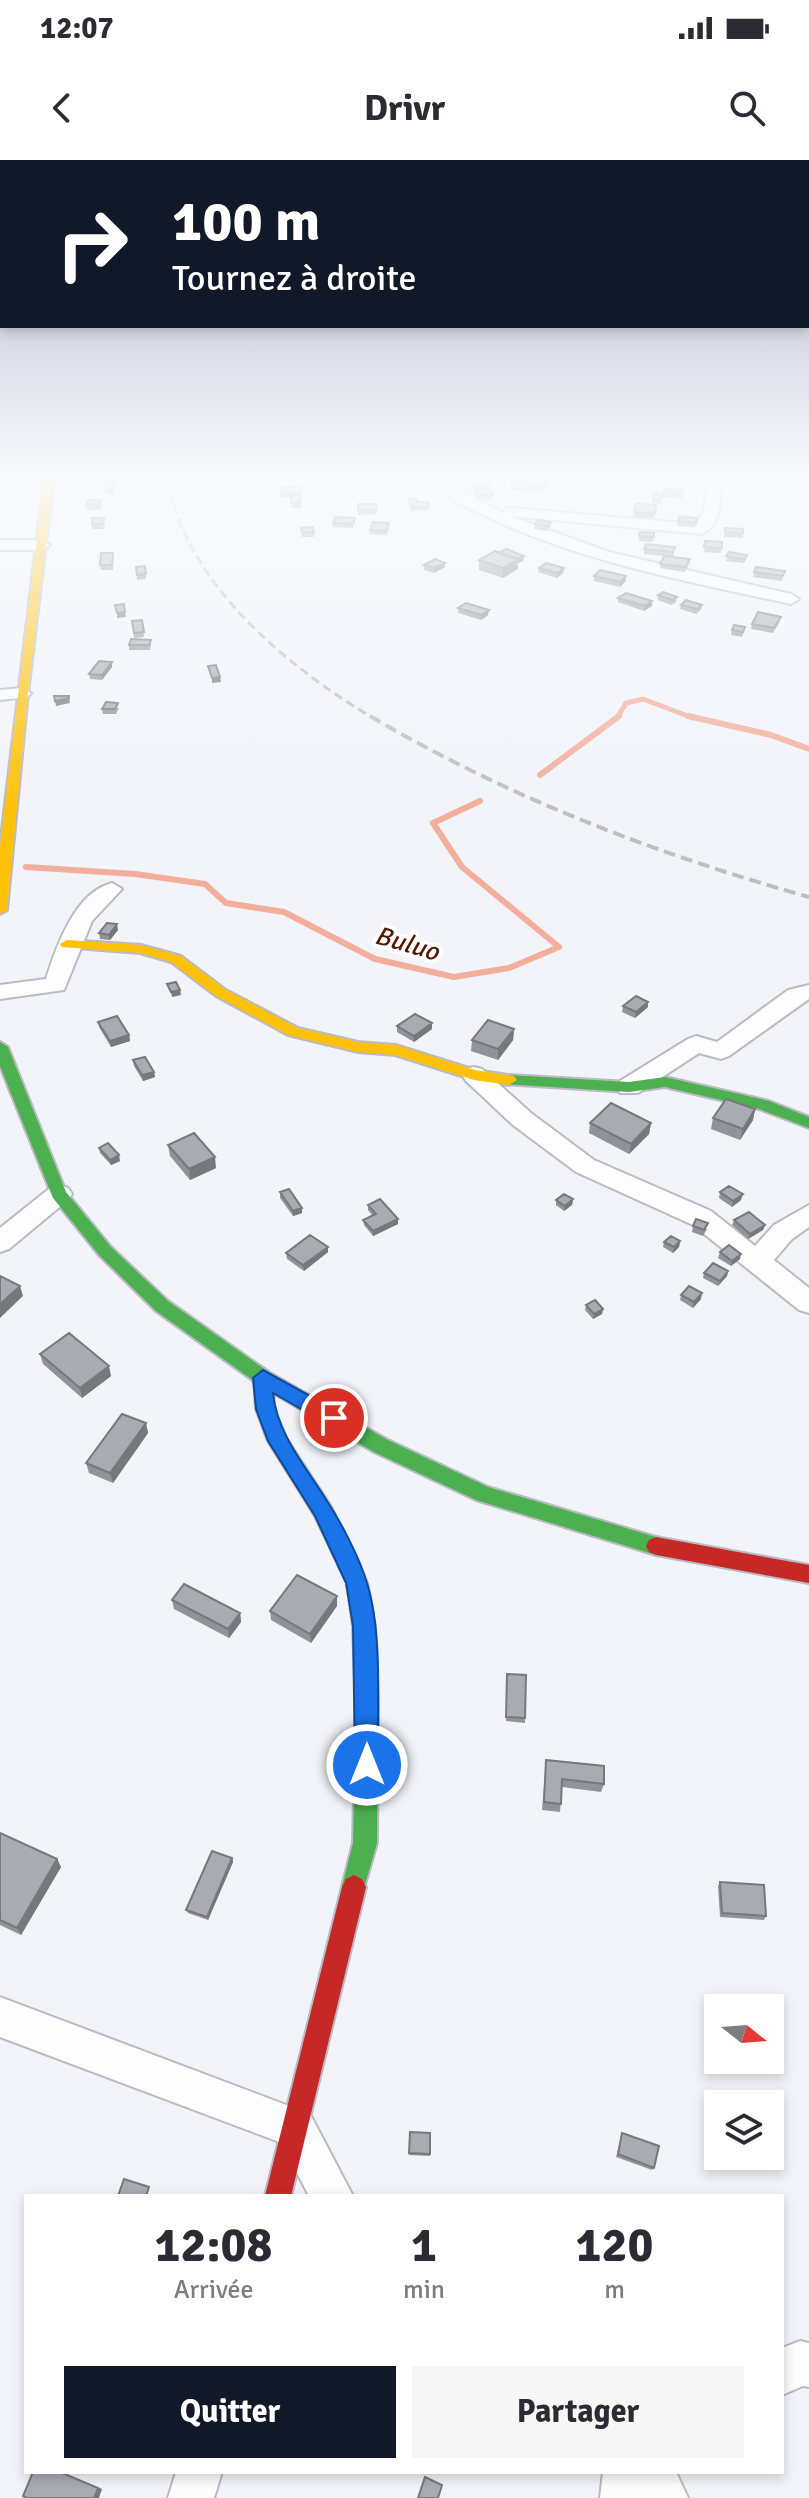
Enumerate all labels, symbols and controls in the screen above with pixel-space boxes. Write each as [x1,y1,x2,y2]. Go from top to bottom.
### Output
text: 12:07 [40,10,114,47]
icon: back [40,86,84,130]
text: Drivr [364,86,445,131]
icon: search [725,86,769,130]
text: 100 m [172,187,320,256]
icon: right [40,192,144,296]
text: Tournez à droite [172,256,416,301]
water label: Buluo [371,920,444,969]
pin [300,1384,368,1452]
icon: arrive [312,1396,356,1440]
position arrow [325,1723,409,1807]
north arrow [704,1994,784,2074]
map controls [704,1994,784,2170]
button: layers [704,2090,784,2170]
text: 12:08 [155,2216,272,2275]
text: 1 [411,2216,437,2275]
text: 120 [576,2216,653,2275]
text: Arrivée [174,2274,253,2306]
text: min [403,2274,445,2306]
text: m [604,2274,625,2306]
button: Quitter [64,2366,396,2458]
button: Partager [412,2366,744,2458]

